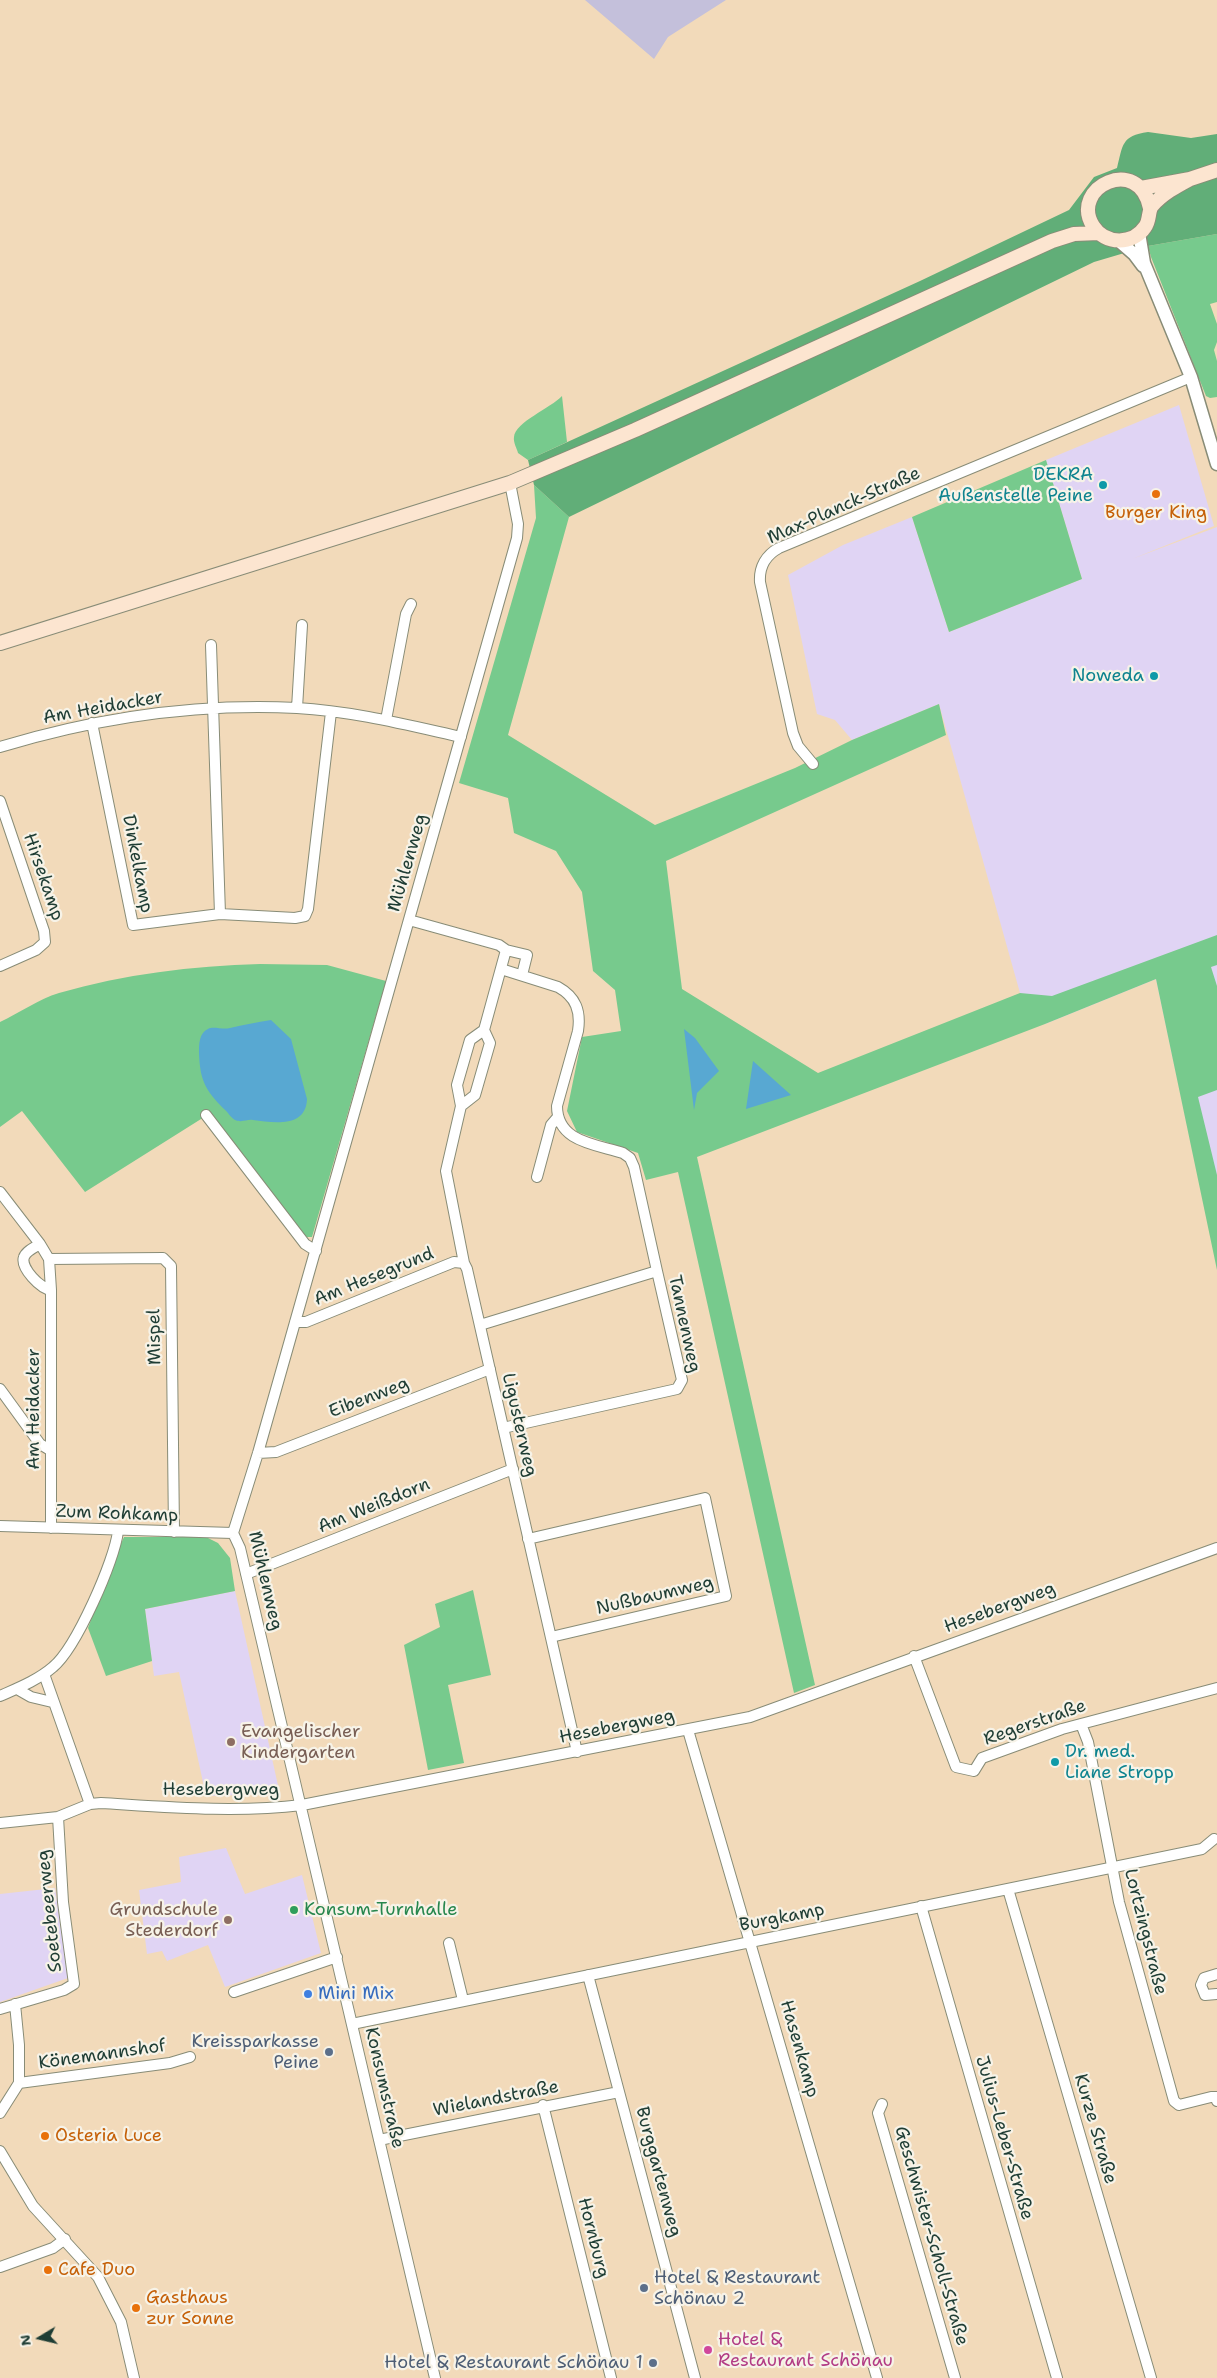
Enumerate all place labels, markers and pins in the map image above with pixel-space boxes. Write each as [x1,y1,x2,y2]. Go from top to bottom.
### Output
place label: DEKRA Außenstelle Peine [938,464,1093,506]
marker: DEKRA Außenstelle Peine [1097,479,1109,491]
marker: Burger King [1150,488,1162,500]
place label: Burger King [1105,502,1207,524]
place label: Noweda [1072,665,1144,687]
marker: Noweda [1148,670,1160,682]
place label: Evangelischer Kindergarten [241,1721,360,1764]
marker: Evangelischer Kindergarten [225,1736,237,1748]
place label: Dr. med. Liane Stropp [1065,1741,1174,1784]
marker: Dr. med. Liane Stropp [1049,1756,1061,1768]
place label: Grundschule Stederdorf [109,1899,218,1942]
place label: Konsum-Turnhalle [304,1899,457,1921]
marker: Konsum-Turnhalle [288,1904,300,1916]
marker: Grundschule Stederdorf [222,1914,234,1926]
place label: Mini Mix [318,1983,394,2005]
marker: Mini Mix [302,1988,314,2000]
place label: Kreissparkasse Peine [192,2031,319,2074]
marker: Kreissparkasse Peine [323,2046,335,2058]
place label: Osteria Luce [55,2125,162,2147]
marker: Osteria Luce [39,2130,51,2142]
place label: Cafe Duo [58,2259,135,2281]
marker: Cafe Duo [42,2264,54,2276]
place label: Hotel & Restaurant Schönau 2 [654,2267,820,2310]
marker: Hotel & Restaurant Schönau 2 [638,2282,650,2294]
place label: Gasthaus zur Sonne [146,2287,234,2330]
marker: Gasthaus zur Sonne [130,2302,142,2314]
place label: Hotel & Restaurant Schönau [718,2329,893,2372]
marker: Hotel & Restaurant Schönau [702,2344,714,2356]
place label: Hotel & Restaurant Schönau 1 [384,2352,643,2374]
marker: Hotel & Restaurant Schönau 1 [647,2357,659,2369]

